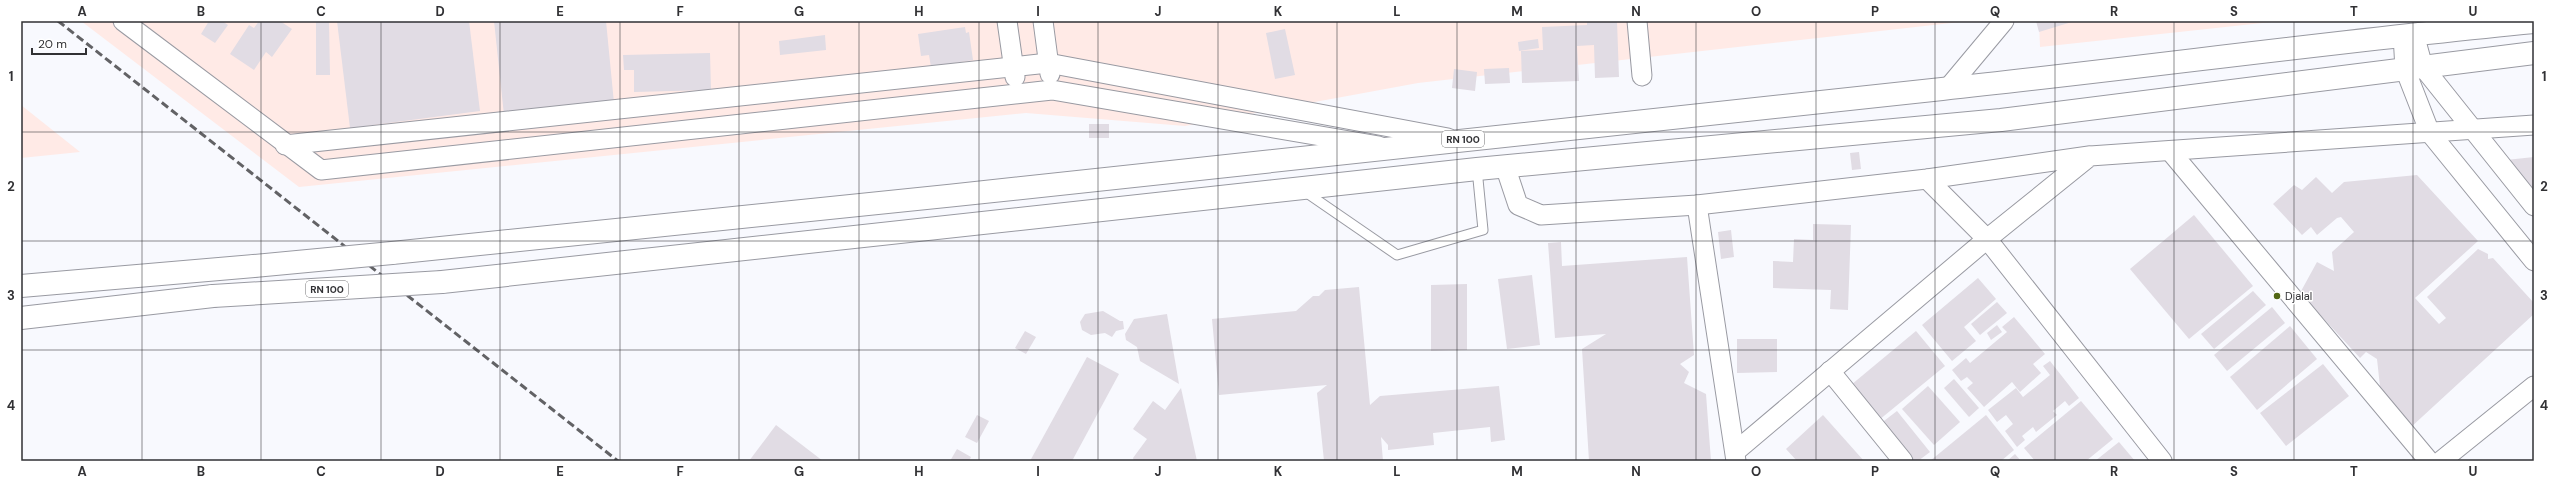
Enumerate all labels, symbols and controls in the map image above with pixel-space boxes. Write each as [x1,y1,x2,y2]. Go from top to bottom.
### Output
text: A [77,3,87,20]
text: B [197,3,205,20]
text: C [316,3,326,20]
text: D [435,3,445,20]
text: E [556,3,564,20]
text: F [676,3,684,20]
text: G [794,3,804,20]
text: H [914,3,924,20]
text: I [1036,3,1040,20]
text: J [1154,3,1162,20]
text: K [1274,3,1283,20]
text: L [1393,3,1401,20]
text: M [1511,3,1523,20]
text: N [1631,3,1641,20]
text: O [1751,3,1761,20]
text: P [1871,3,1879,20]
text: Q [1990,3,2000,20]
text: R [2110,3,2118,20]
text: S [2230,3,2238,20]
text: T [2350,3,2358,20]
text: U [2469,3,2478,20]
scale bar [32,30,86,56]
text: 20 m [38,36,67,52]
text: 1 [9,68,13,85]
text: 1 [2542,68,2546,85]
road number: RN 100 [1442,131,1484,147]
text: 2 [7,178,15,195]
text: 2 [2540,178,2548,195]
road number: RN 100 [306,281,348,297]
text: 3 [7,287,15,304]
text: 3 [2540,287,2548,304]
place label: Djalal [2285,289,2312,303]
marker: Djalal [2272,291,2282,301]
text: 4 [7,397,15,414]
text: 4 [2540,397,2548,414]
text: A [77,463,87,480]
text: B [197,463,205,480]
text: C [316,463,326,480]
text: D [435,463,445,480]
text: E [556,463,564,480]
text: F [676,463,684,480]
text: G [794,463,804,480]
text: H [914,463,924,480]
text: I [1036,463,1040,480]
text: J [1154,463,1162,480]
text: K [1274,463,1283,480]
text: L [1393,463,1401,480]
text: M [1511,463,1523,480]
text: N [1631,463,1641,480]
text: O [1751,463,1761,480]
text: P [1871,463,1879,480]
text: Q [1990,463,2000,480]
text: R [2110,463,2118,480]
text: S [2230,463,2238,480]
text: T [2350,463,2358,480]
text: U [2469,463,2478,480]

